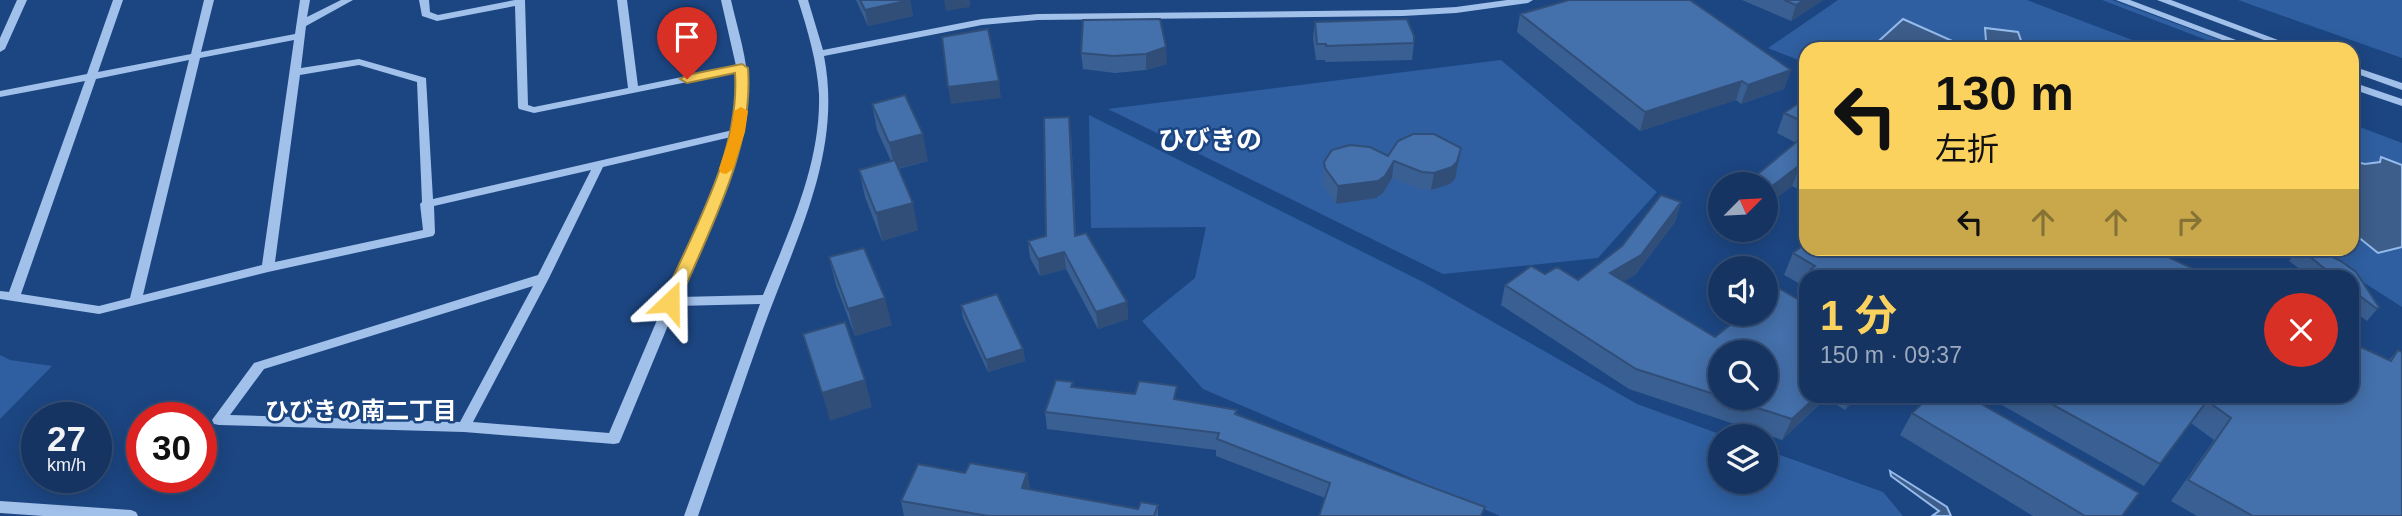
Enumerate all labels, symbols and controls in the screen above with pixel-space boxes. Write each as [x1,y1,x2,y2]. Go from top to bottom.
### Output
pin [657,7,717,79]
icon: arrive [668,18,706,56]
text: 130 m [1935,66,2074,120]
icon: left [1820,70,1911,161]
district label: ひびきの [1158,125,1262,155]
text: 左折 [1935,131,1999,167]
north arrow [1708,172,1778,242]
map controls [1708,172,1778,494]
icon: left [1951,203,1989,241]
icon: ahead [2024,203,2062,241]
icon: ahead [2097,203,2135,241]
icon: right [2170,203,2208,241]
button: sound [1708,256,1778,326]
position arrow [633,265,707,339]
text: 1 分 [1820,292,1897,339]
button: close [2264,293,2338,367]
button: search [1708,340,1778,410]
text: 150 m · 09:37 [1820,342,1962,368]
district label: ひびきの南二丁目 [265,397,457,424]
speed limit sign: 30 [126,402,217,493]
text: 27 [47,419,86,458]
button: layers [1708,424,1778,494]
text: km/h [47,455,86,475]

